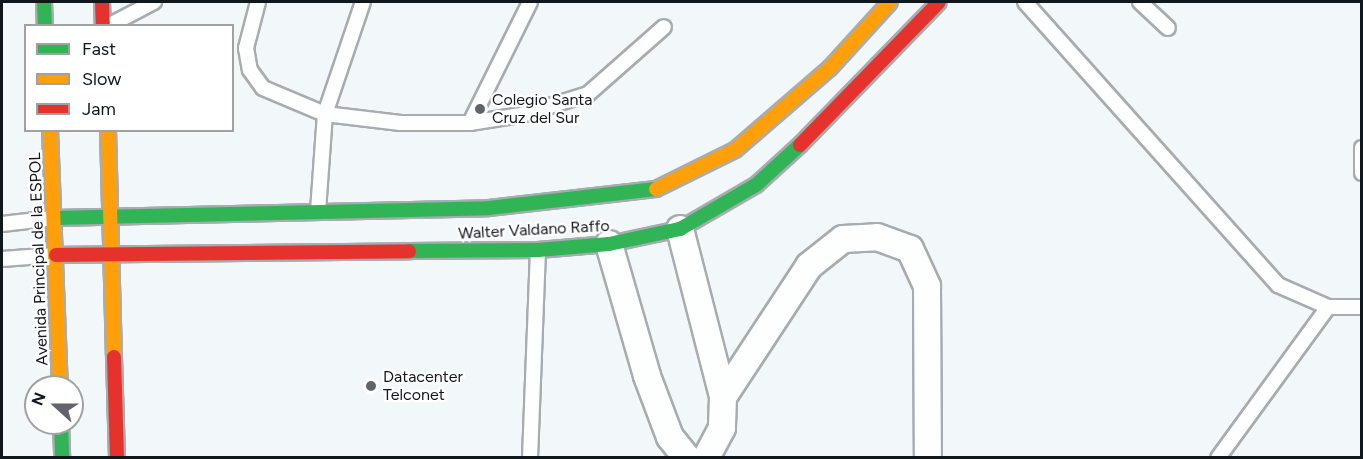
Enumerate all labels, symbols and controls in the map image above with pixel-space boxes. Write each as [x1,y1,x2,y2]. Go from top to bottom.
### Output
legend [24,24,234,132]
text: Fast [82,38,116,60]
text: Slow [82,68,121,90]
place label: Colegio Santa Cruz del Sur [492,90,592,128]
text: Jam [82,98,116,120]
marker: Colegio Santa Cruz del Sur [473,102,487,116]
street label: Avenida Principal de la ESPOL [26,152,52,366]
street label: Walter Valdano Raffo [458,216,610,244]
place label: Datacenter Telconet [383,367,463,405]
north arrow [24,375,84,435]
marker: Datacenter Telconet [364,379,378,393]
text: N [28,390,50,408]

